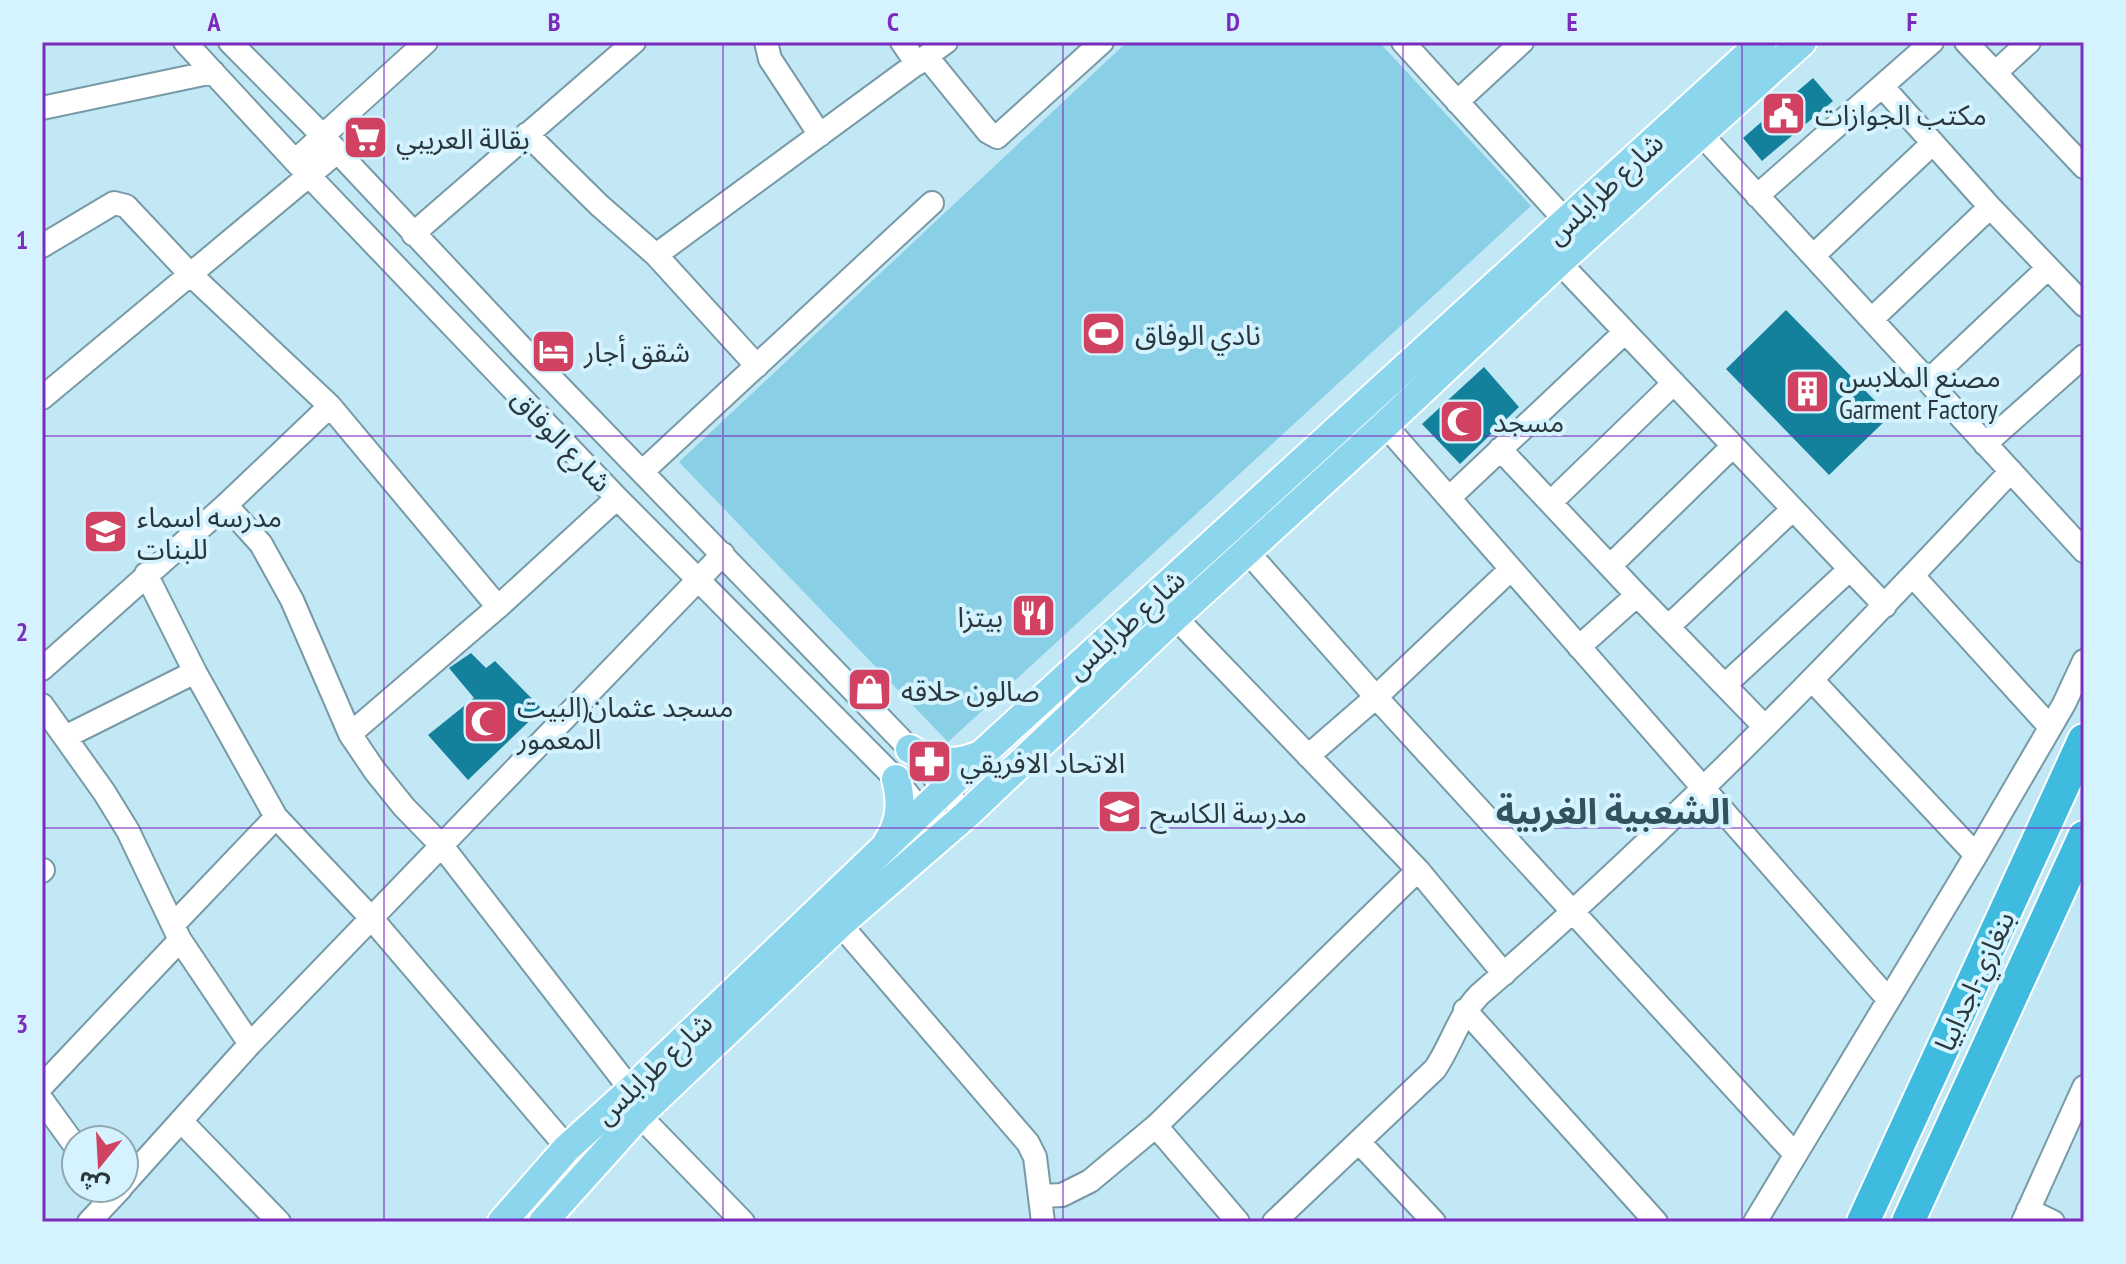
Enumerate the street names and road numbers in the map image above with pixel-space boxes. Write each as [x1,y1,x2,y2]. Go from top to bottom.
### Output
street label: شارع طرابلس [1537,124,1673,254]
street label: شارع الوفاق [501,380,620,502]
street label: شارع طرابلس [1058,561,1194,689]
street label: بنغازي-اجدابيا [1925,905,2026,1058]
street label: شارع طرابلس [586,1004,722,1134]

